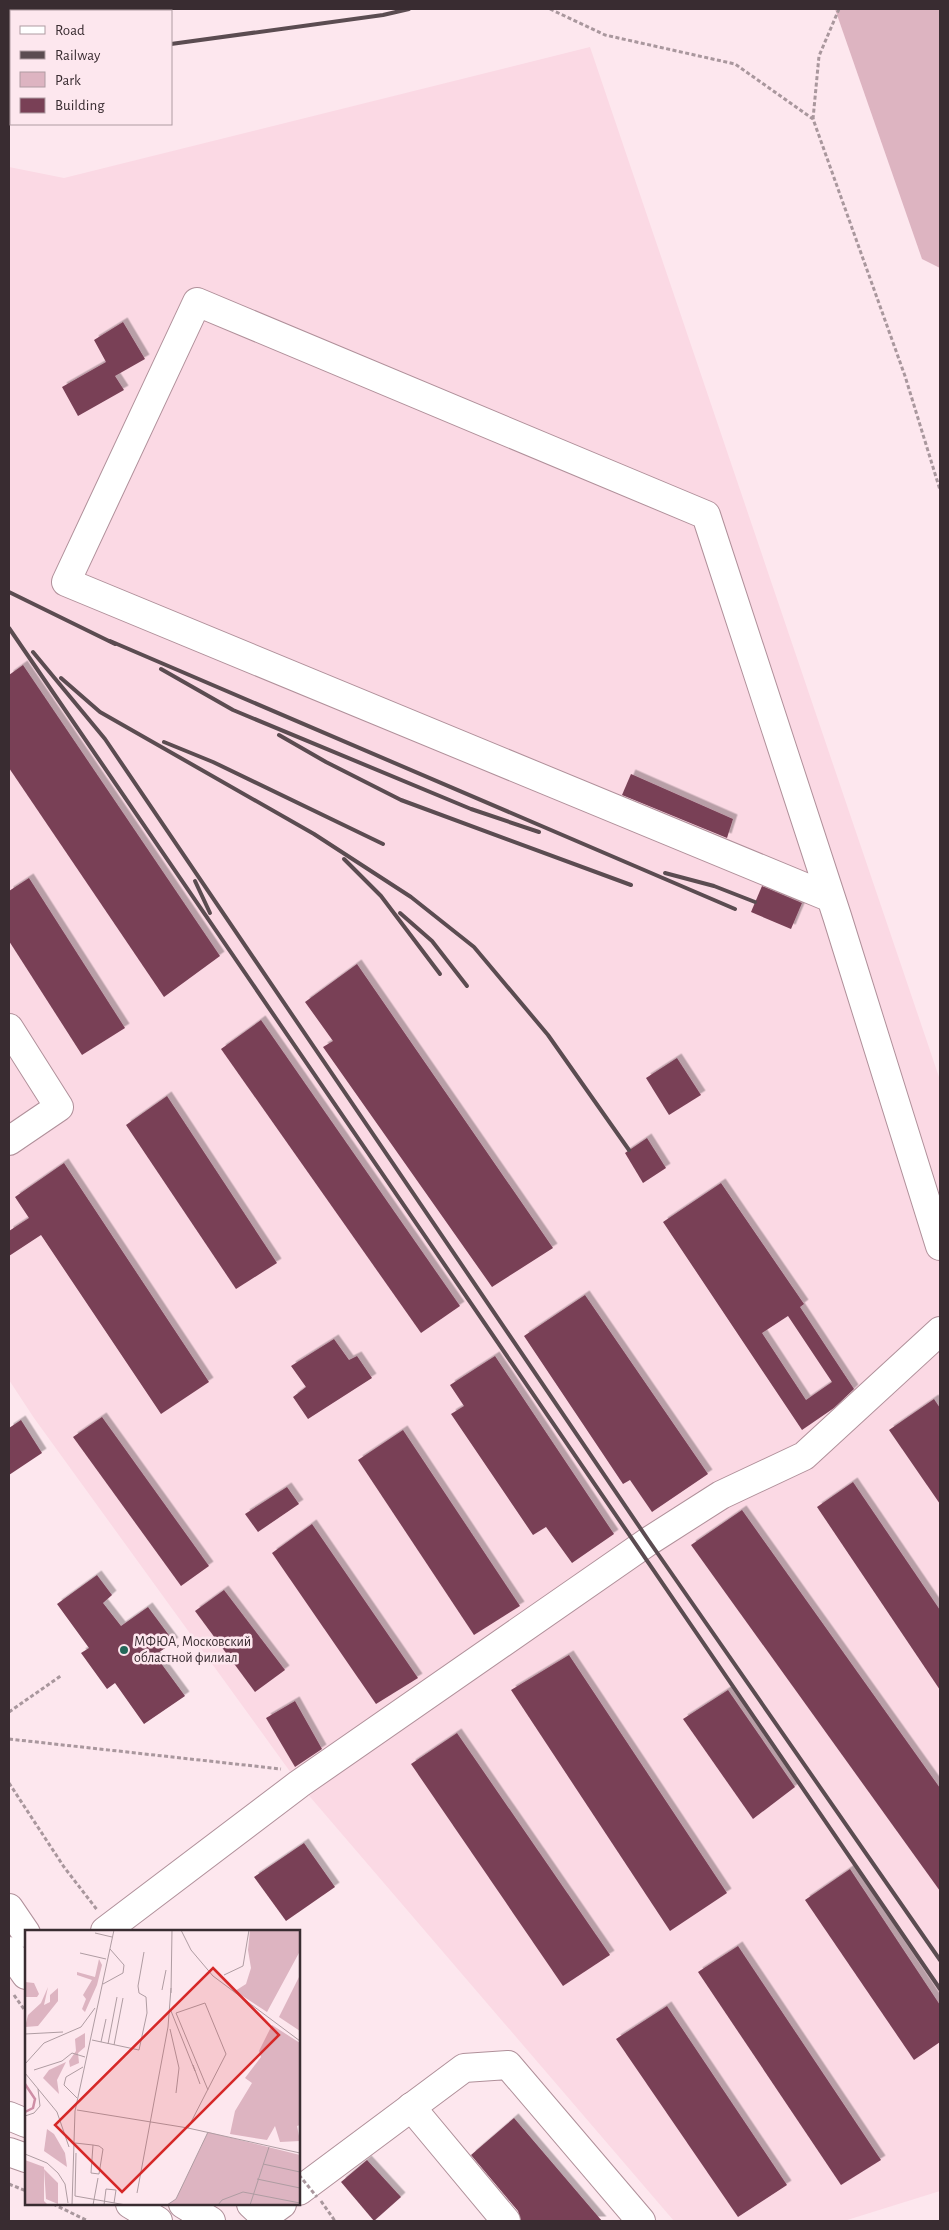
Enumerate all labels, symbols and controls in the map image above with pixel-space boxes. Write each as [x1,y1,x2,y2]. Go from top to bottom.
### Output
legend [10,10,172,125]
text: Road [55,23,85,38]
text: Railway [55,48,101,63]
text: Park [55,73,81,88]
text: Building [55,98,105,113]
place label: МФЮА, Московский областной филиал [134,1635,251,1665]
marker: МФЮА, Московский областной филиал [118,1644,130,1656]
inset map [25,1930,300,2205]

